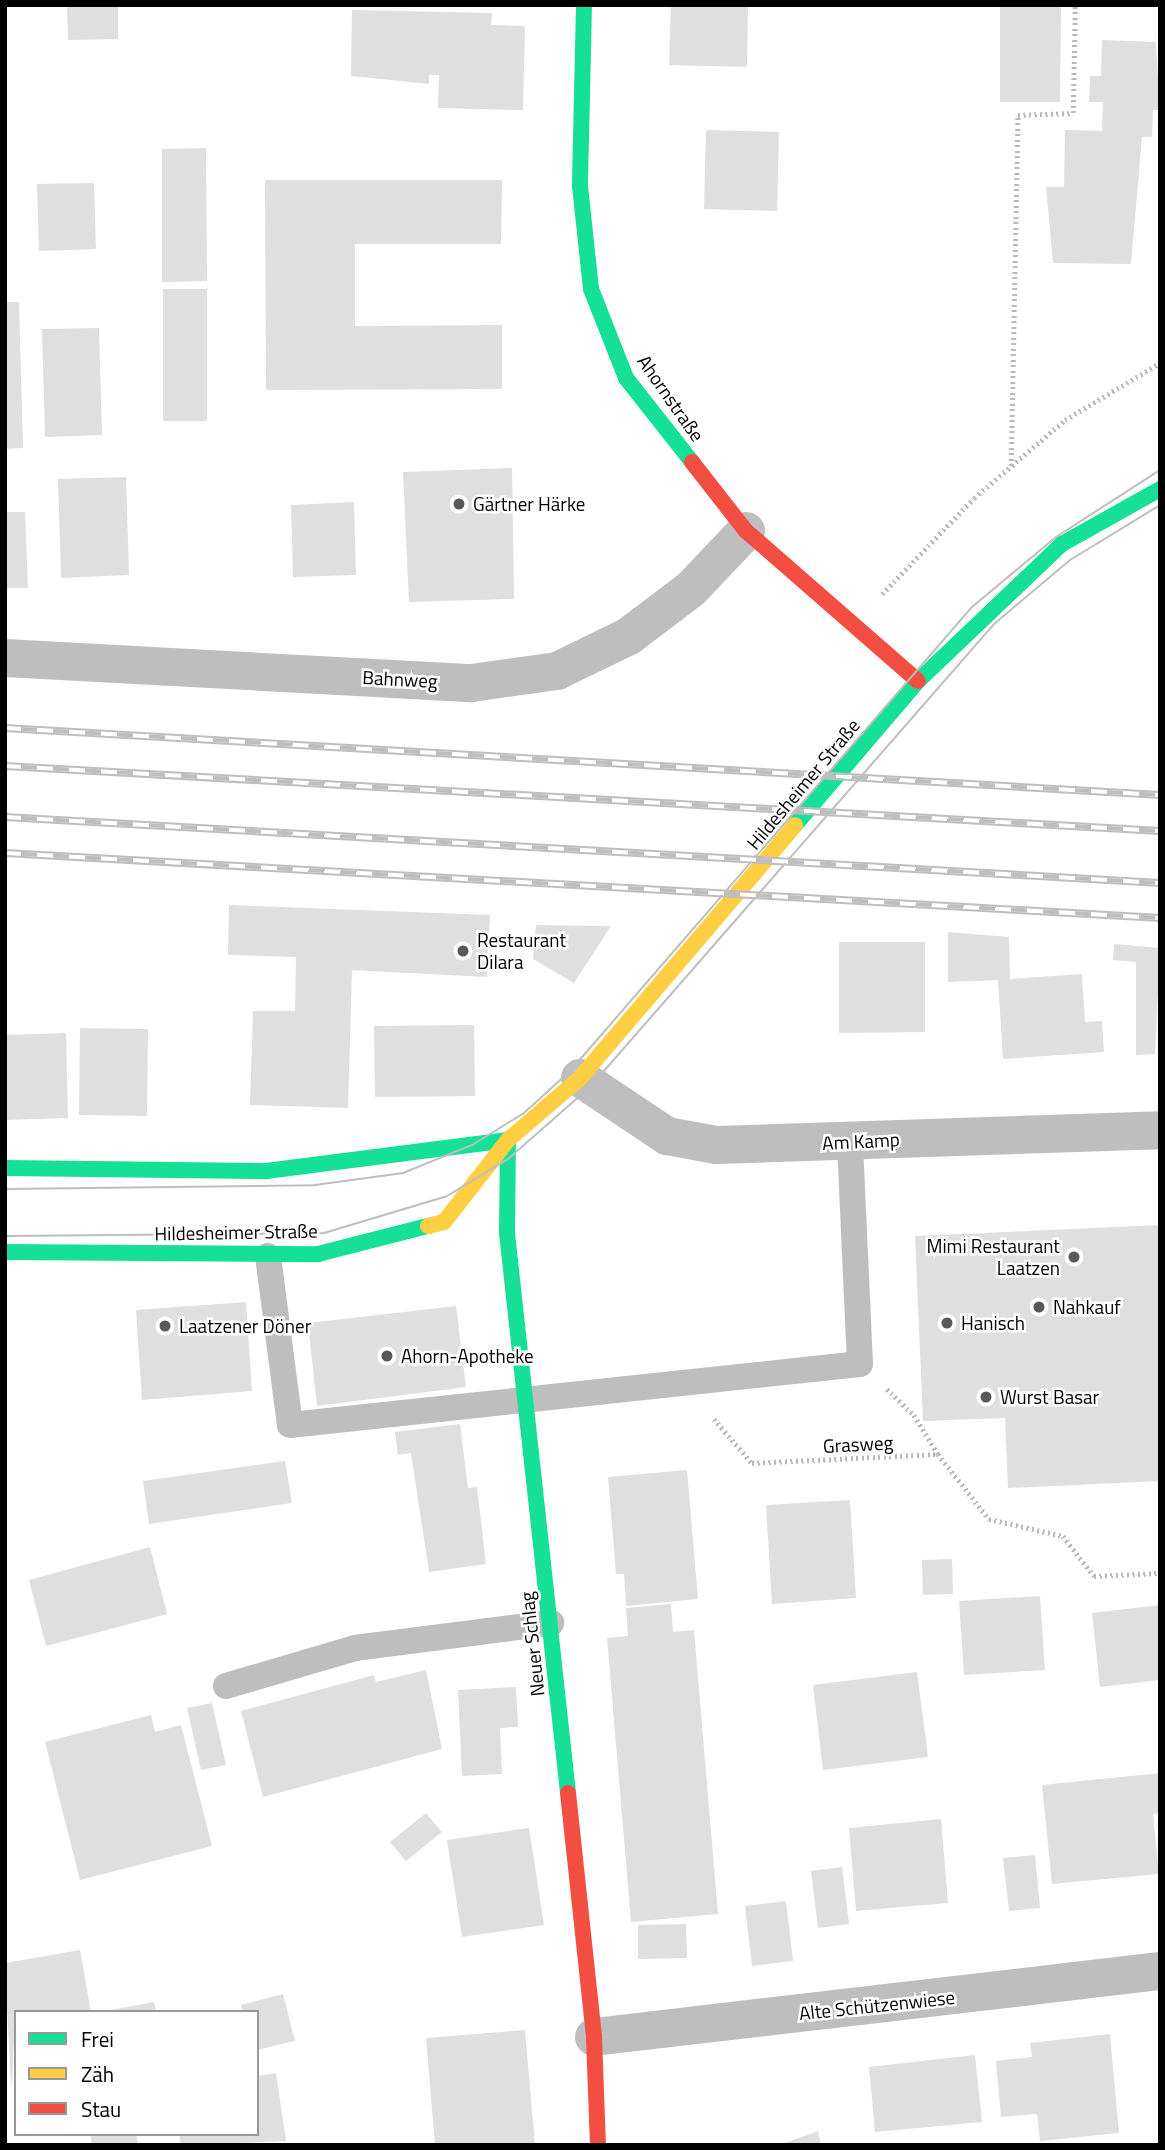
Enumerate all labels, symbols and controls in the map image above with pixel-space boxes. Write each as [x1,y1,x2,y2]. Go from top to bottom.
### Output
street label: Ahornstraße [633,350,709,446]
place label: Gärtner Härke [473,493,585,515]
marker: Gärtner Härke [451,496,467,512]
street label: Bahnweg [362,666,438,692]
street label: Hildesheimer Straße [742,714,864,854]
place label: Restaurant Dilara [477,929,566,973]
marker: Restaurant Dilara [455,943,471,959]
street label: Am Kamp [822,1128,900,1154]
street label: Hildesheimer Straße [154,1219,318,1245]
place label: Mimi Restaurant Laatzen [927,1235,1060,1279]
marker: Mimi Restaurant Laatzen [1066,1249,1082,1265]
place label: Nahkauf [1053,1296,1121,1318]
marker: Nahkauf [1031,1299,1047,1315]
place label: Hanisch [961,1312,1025,1334]
place label: Laatzener Döner [179,1315,311,1337]
marker: Hanisch [939,1315,955,1331]
marker: Laatzener Döner [157,1318,173,1334]
place label: Ahorn-Apotheke [401,1345,534,1367]
marker: Ahorn-Apotheke [379,1348,395,1364]
place label: Wurst Basar [1000,1386,1099,1408]
marker: Wurst Basar [978,1389,994,1405]
street label: Grasweg [822,1431,894,1457]
street label: Neuer Schlag [515,1590,549,1698]
street label: Alte Schützenwiese [798,1985,956,2025]
legend [14,2010,259,2136]
text: Frei [81,2023,114,2055]
text: Zäh [81,2058,114,2090]
text: Stau [81,2093,121,2125]

